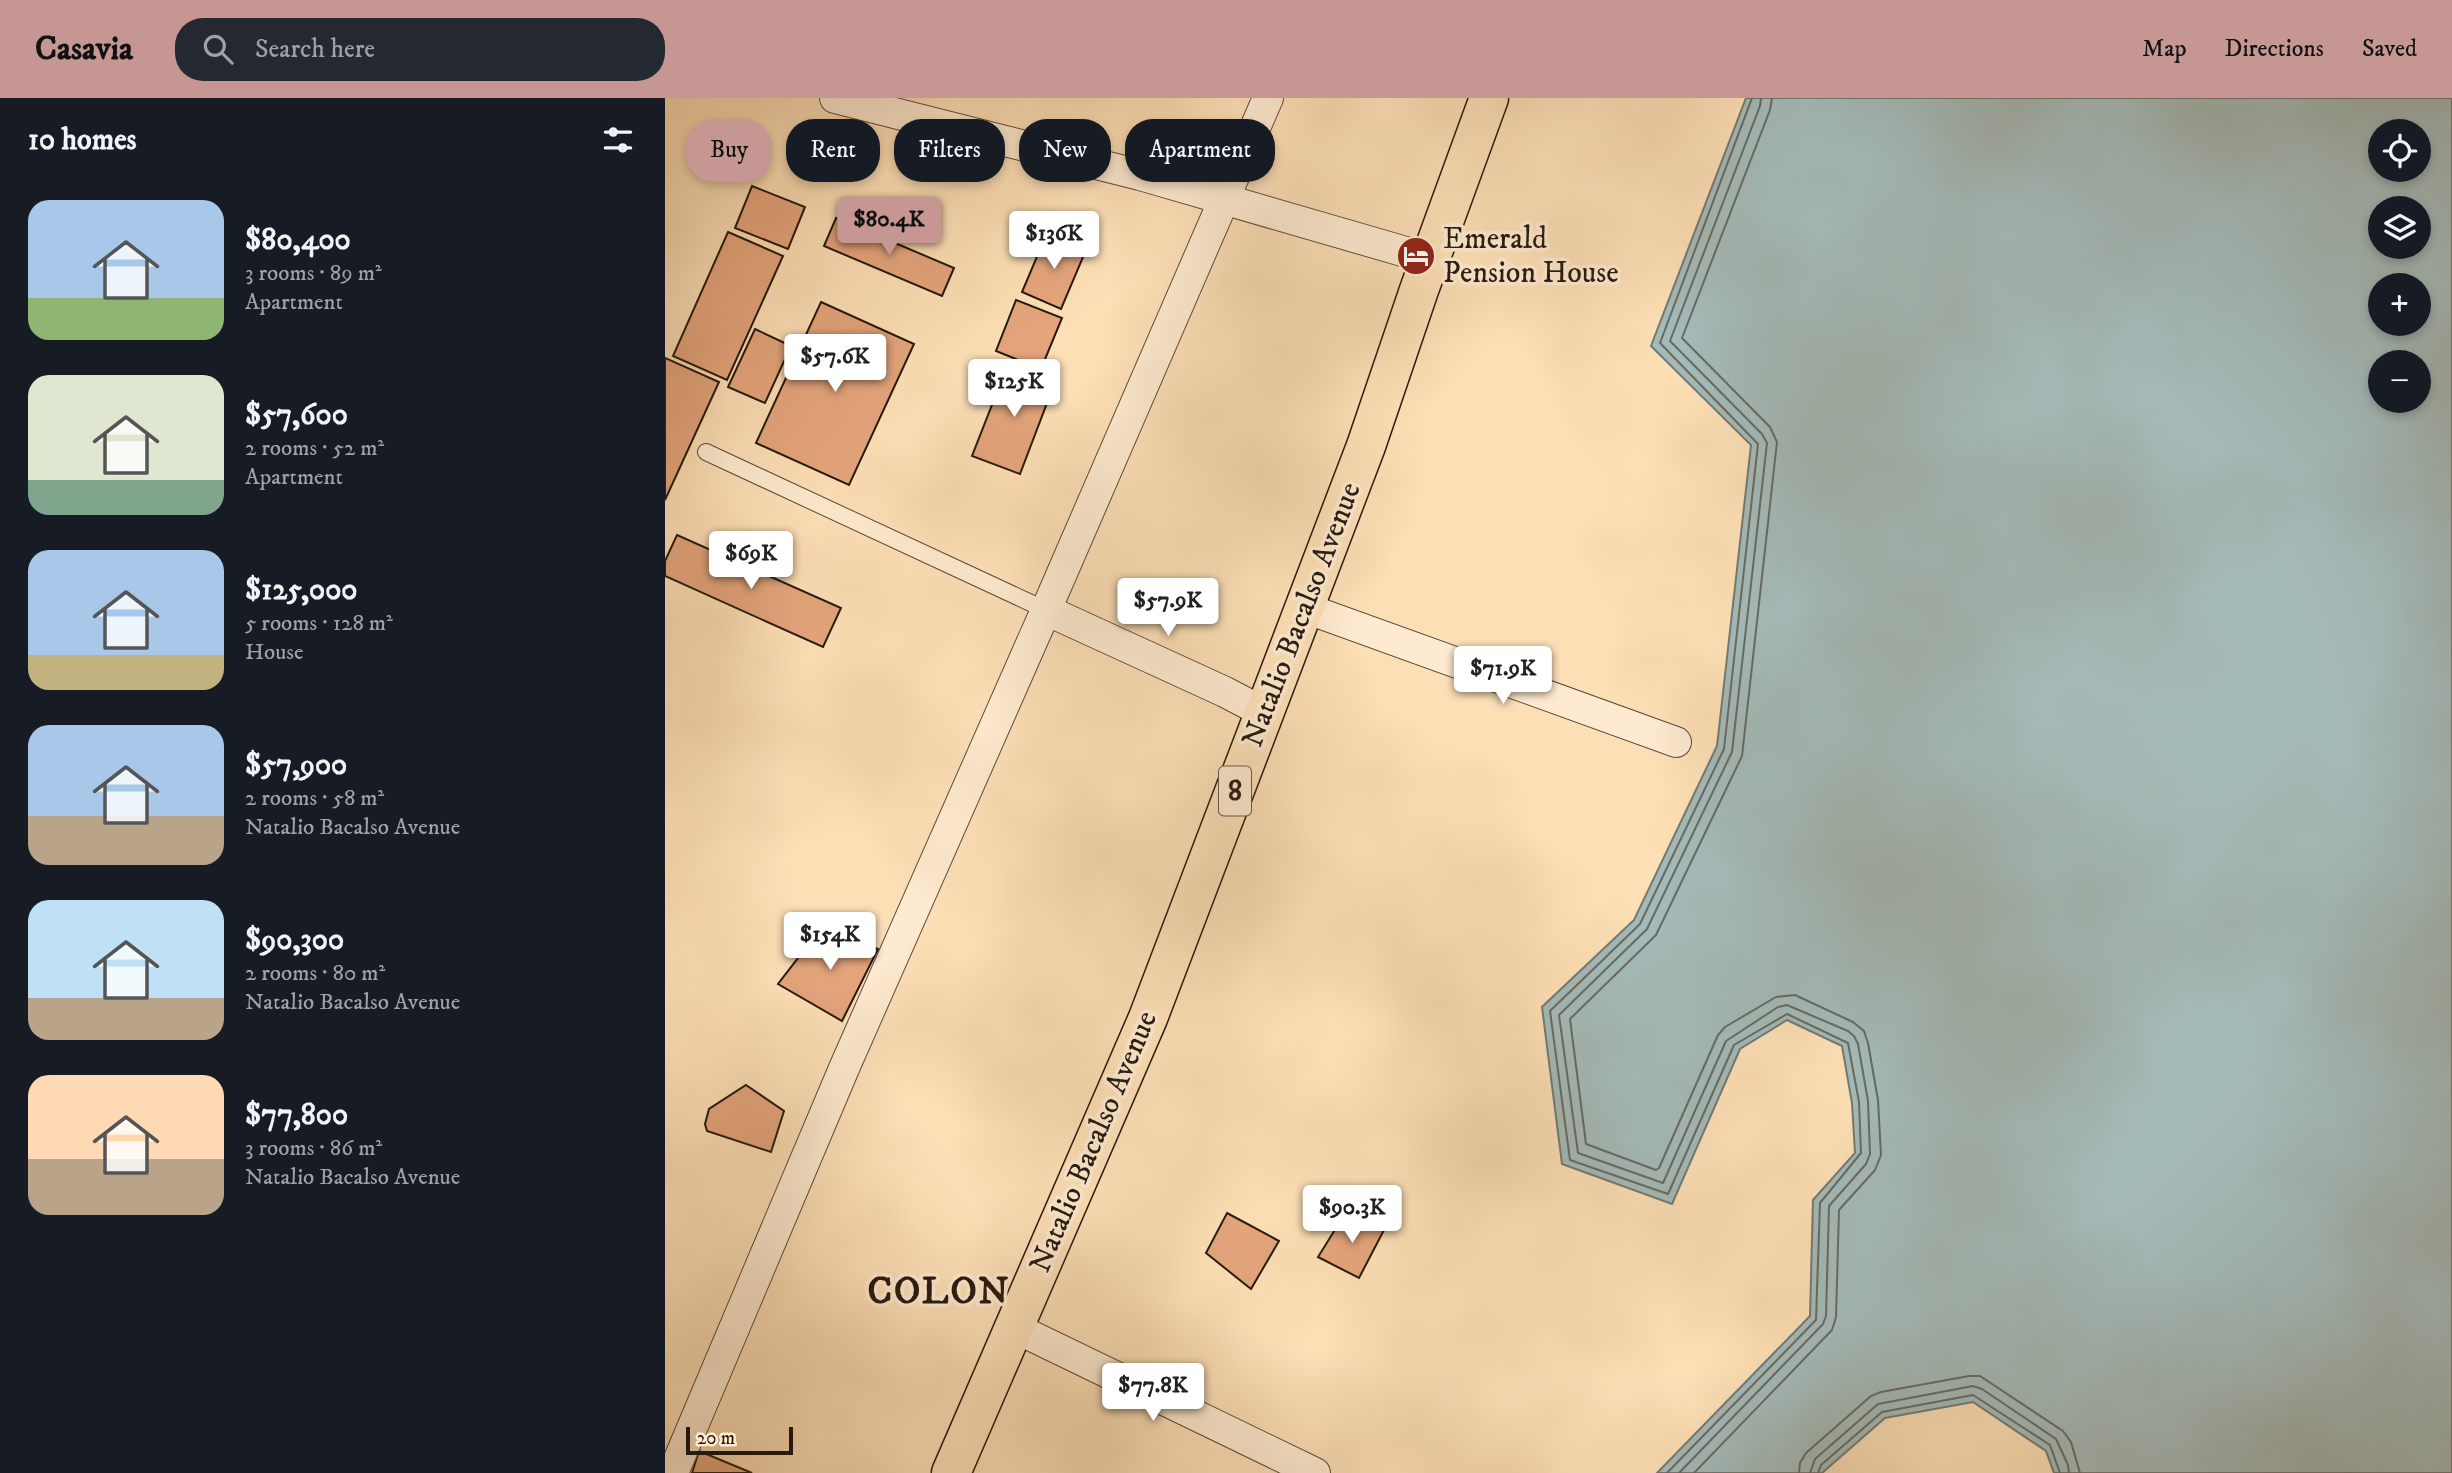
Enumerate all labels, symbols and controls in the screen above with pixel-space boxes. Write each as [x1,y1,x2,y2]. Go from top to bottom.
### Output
search box [175,18,665,81]
text: Casavia [35,29,133,70]
icon: search [199,30,237,68]
text: Search here [255,33,375,66]
text: Map [2142,34,2187,64]
text: Directions [2225,34,2324,64]
text: Saved [2362,34,2417,64]
chip: Buy [686,119,772,182]
chip: Rent [786,119,880,182]
chip: Filters [894,119,1005,182]
chip: New [1019,119,1111,182]
chip: Apartment [1125,119,1275,182]
map controls [2368,119,2431,413]
button: locate [2368,119,2431,182]
icon: filters [599,121,637,159]
text: 10 homes [28,122,137,159]
button: layers [2368,196,2431,259]
pin: $80.4K [832,198,946,257]
text: $80.4K [853,205,925,234]
pin: $136K [1005,212,1103,271]
text: $136K [1025,219,1083,248]
place label: Emerald Pension House [1443,221,1619,292]
text: $80,400 [245,222,351,259]
icon: home [84,228,168,312]
hotel icon: Emerald Pension House [1395,235,1437,277]
text: 3 rooms · 89 m² [245,259,382,288]
button: + [2368,273,2431,336]
text: Apartment [245,288,343,317]
pin: $57.6K [778,334,892,394]
text: $57.6K [800,342,870,371]
button: − [2368,350,2431,413]
pin: $125K [965,360,1063,419]
text: $125K [984,367,1044,396]
text: $57,600 [245,397,348,434]
icon: home [84,403,168,487]
text: 2 rooms · 52 m² [245,434,384,463]
text: Apartment [245,463,343,492]
street label: Natalio Bacalso Avenue [1234,477,1370,753]
pin: $69K [710,532,792,591]
text: $69K [725,539,777,568]
text: $125,000 [245,572,357,609]
icon: home [84,578,168,662]
pin: $57.9K [1111,578,1225,638]
text: $57.9K [1133,586,1203,615]
text: 5 rooms · 128 m² [245,609,393,638]
text: House [245,638,303,667]
pin: $71.9K [1446,646,1560,706]
text: $71.9K [1470,654,1536,683]
text: $57,900 [245,747,347,784]
icon: home [84,753,168,837]
road number: 8 [1219,766,1251,816]
text: 2 rooms · 58 m² [245,784,384,813]
text: Natalio Bacalso Avenue [245,813,460,842]
pin: $154K [781,912,879,972]
text: $154K [800,920,860,949]
text: $90,300 [245,922,344,959]
icon: home [84,928,168,1012]
text: 2 rooms · 80 m² [245,959,385,988]
text: Natalio Bacalso Avenue [245,988,460,1017]
street label: Natalio Bacalso Avenue [1022,1006,1166,1278]
text: $77,800 [245,1097,348,1134]
icon: home [84,1103,168,1187]
text: 3 rooms · 86 m² [245,1134,382,1163]
text: Natalio Bacalso Avenue [245,1163,460,1192]
pin: $90.3K [1295,1186,1409,1245]
text: $90.3K [1319,1193,1385,1222]
district label: COLON [867,1269,1011,1316]
pin: $77.8K [1096,1364,1210,1423]
text: $77.8K [1118,1371,1188,1400]
scale bar [686,1424,793,1456]
text: 20 m [697,1427,735,1450]

